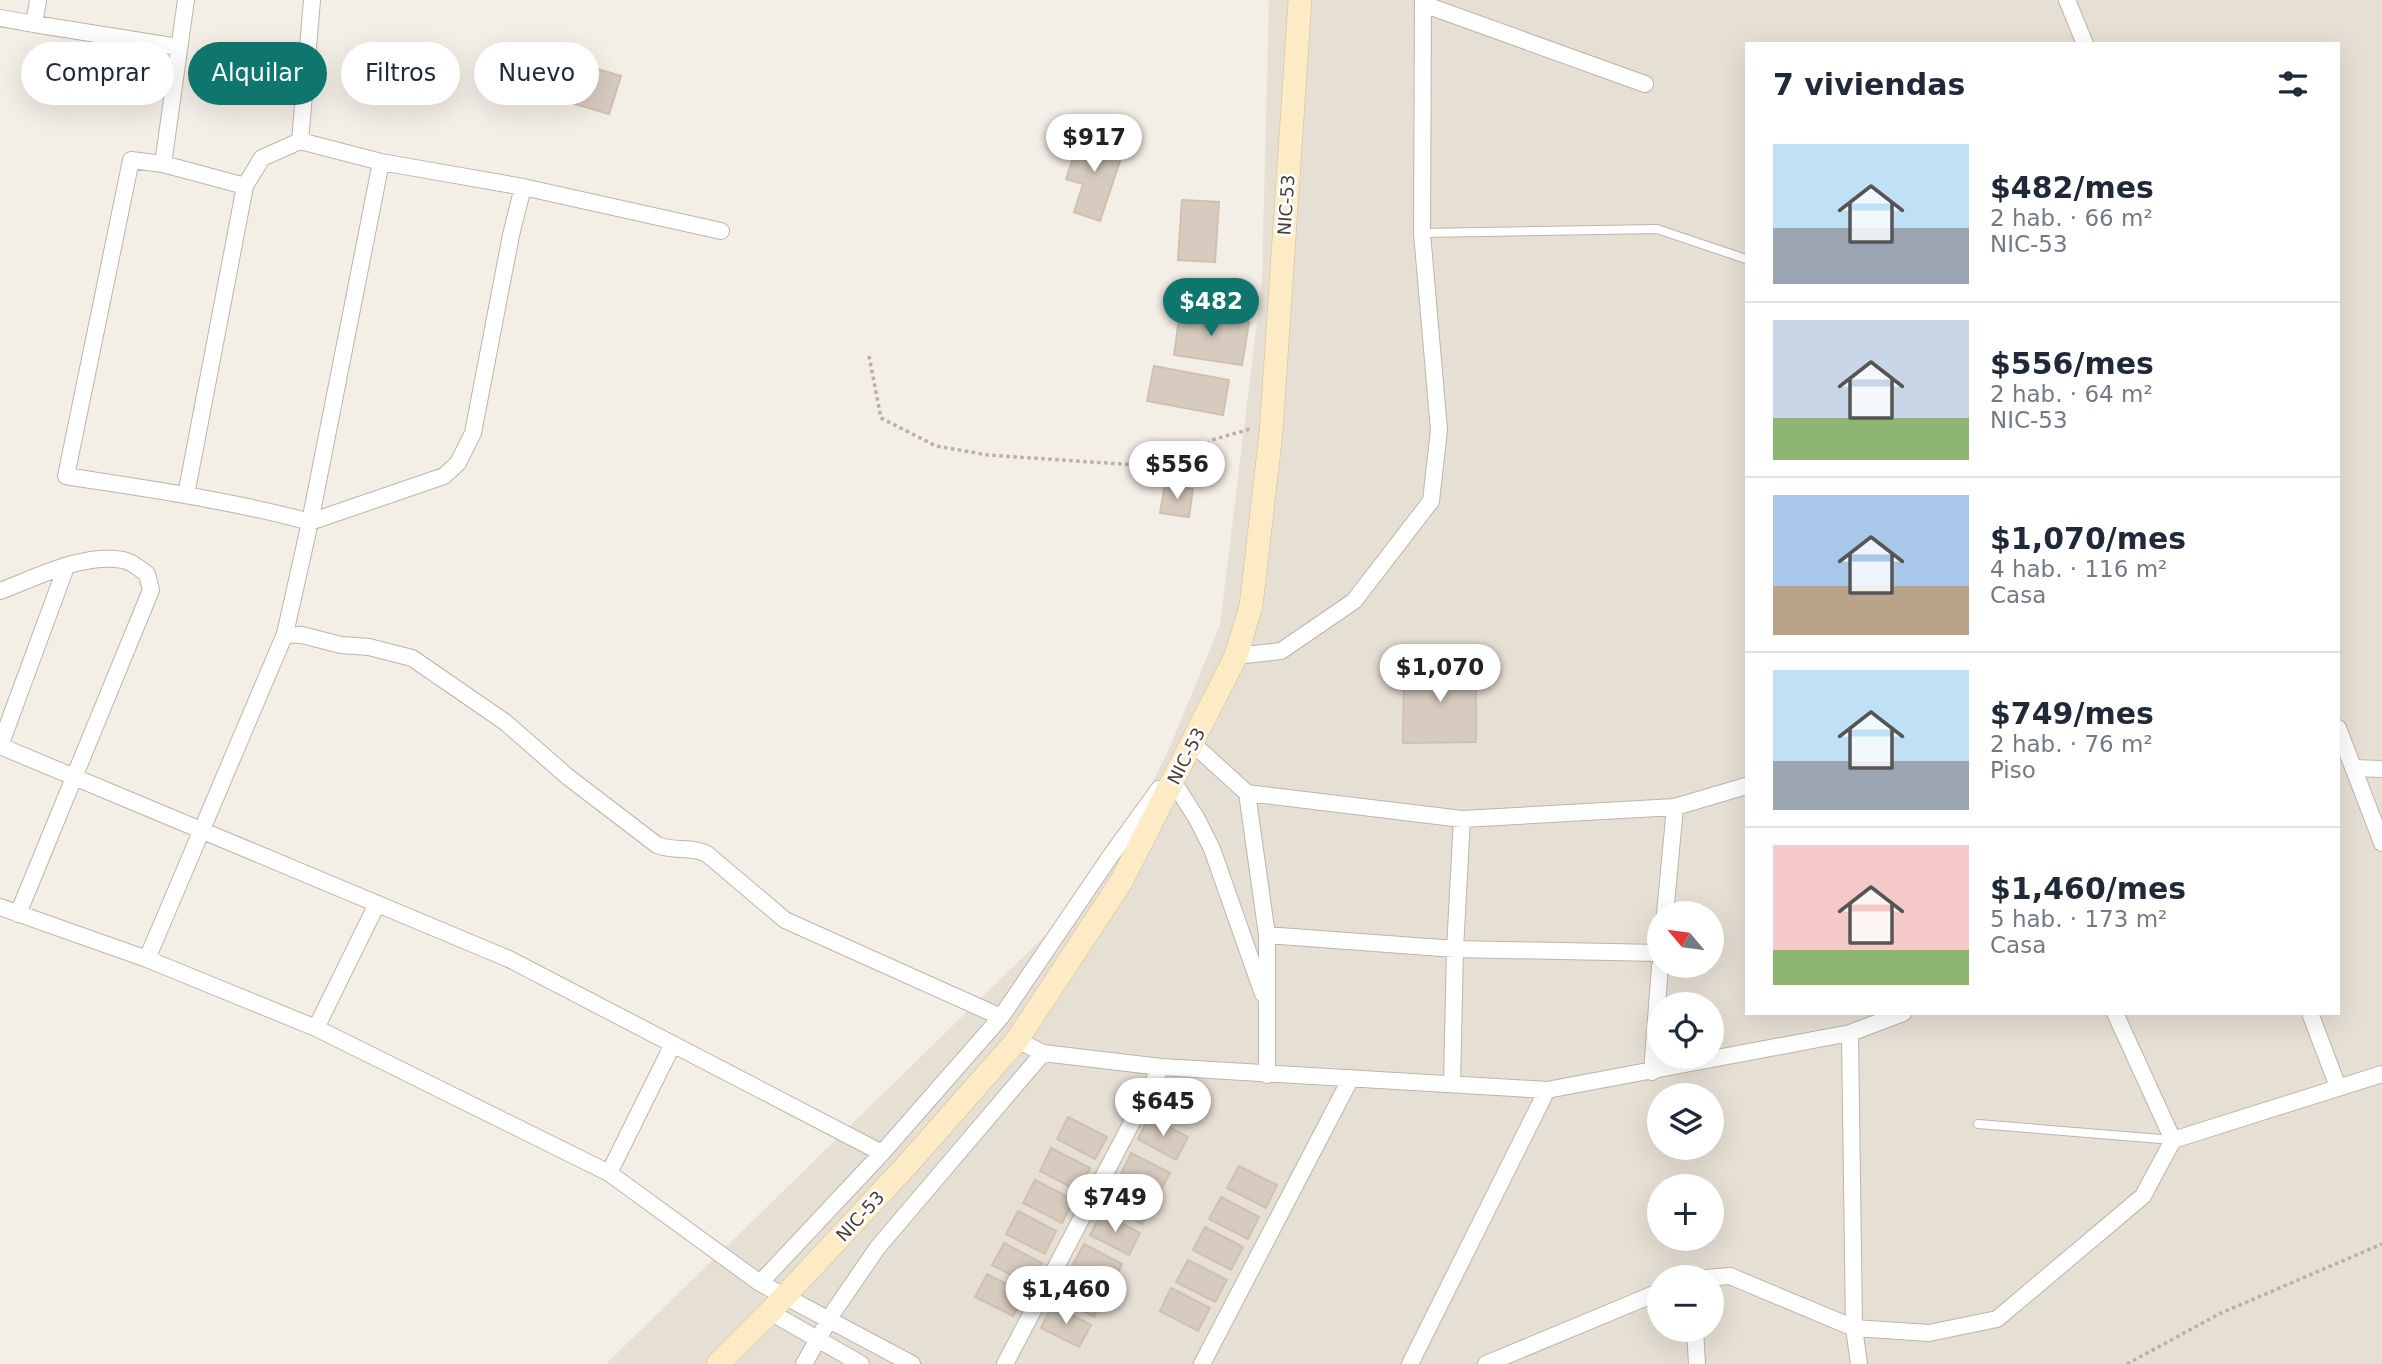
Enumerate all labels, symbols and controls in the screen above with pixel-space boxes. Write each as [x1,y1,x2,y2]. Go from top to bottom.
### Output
chip: Comprar [21,42,174,105]
chip: Alquilar [188,42,327,105]
chip: Filtros [341,42,460,105]
chip: Nuevo [474,42,599,105]
icon: filters [2274,65,2312,103]
text: 7 viviendas [1773,67,1965,102]
pin: $917 [1053,114,1135,174]
text: $917 [1062,124,1126,150]
text: $482/mes [1990,170,2154,205]
icon: home [1829,172,1913,256]
street label: NIC-53 [1273,174,1299,236]
text: 2 hab. · 66 m² [1990,205,2153,231]
text: NIC-53 [1990,231,2068,257]
pin: $482 [1170,278,1252,338]
text: $482 [1179,288,1243,314]
text: $556/mes [1990,346,2154,381]
icon: home [1829,348,1913,432]
text: 2 hab. · 64 m² [1990,381,2153,407]
text: NIC-53 [1990,407,2068,433]
pin: $556 [1136,442,1218,501]
text: $556 [1145,451,1209,477]
text: $1,070/mes [1990,521,2186,556]
icon: home [1829,523,1913,607]
text: 4 hab. · 116 m² [1990,556,2167,582]
text: Casa [1990,582,2046,608]
pin: $1,070 [1383,644,1497,704]
text: $1,070 [1396,654,1484,680]
text: $749/mes [1990,696,2154,731]
icon: home [1829,698,1913,782]
street label: NIC-53 [1163,724,1209,788]
text: 2 hab. · 76 m² [1990,731,2153,757]
text: Piso [1990,757,2036,783]
text: $1,460/mes [1990,871,2186,906]
icon: home [1829,873,1913,957]
north arrow [1647,901,1724,978]
map controls [1647,901,1724,1342]
text: 5 hab. · 173 m² [1990,906,2167,932]
text: Casa [1990,932,2046,958]
button: locate [1647,992,1724,1069]
pin: $645 [1122,1078,1204,1138]
button: layers [1647,1083,1724,1160]
text: $645 [1131,1088,1195,1114]
pin: $749 [1074,1174,1156,1234]
button: + [1647,1174,1724,1251]
text: $749 [1083,1184,1147,1210]
street label: NIC-53 [832,1187,888,1245]
button: − [1647,1265,1724,1342]
pin: $1,460 [1009,1266,1123,1326]
text: $1,460 [1022,1276,1110,1302]

